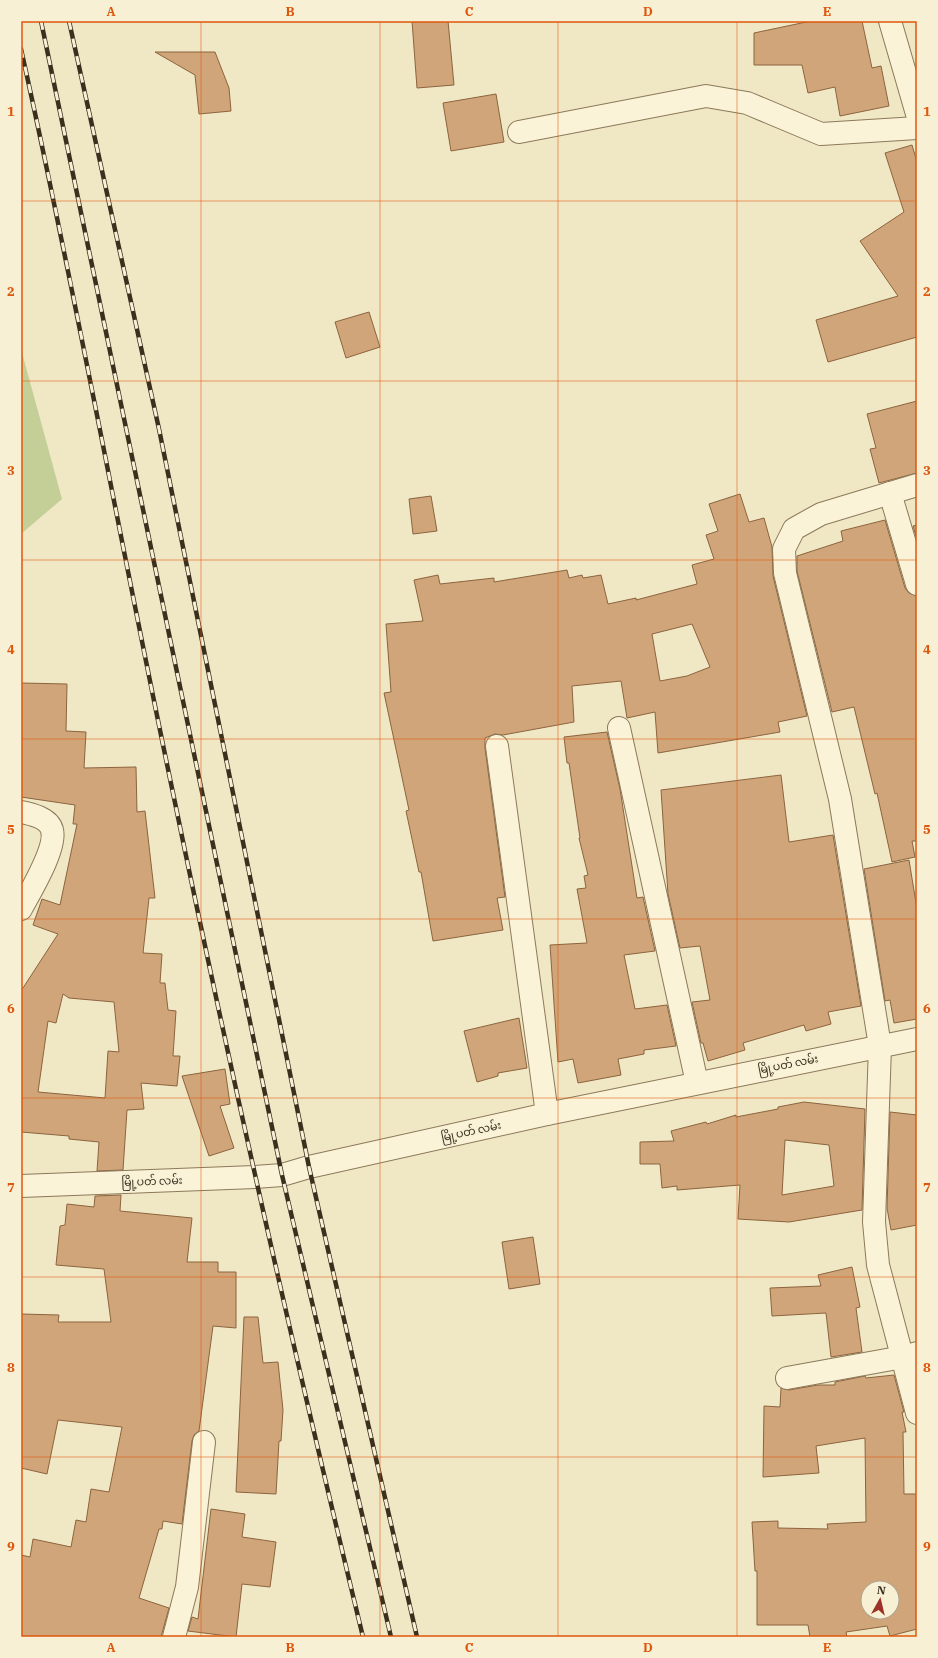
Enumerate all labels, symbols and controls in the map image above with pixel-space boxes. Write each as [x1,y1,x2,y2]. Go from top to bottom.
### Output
text: A [106,3,116,20]
text: B [285,3,295,20]
text: C [465,3,474,20]
text: D [643,3,653,20]
text: E [823,3,831,20]
text: 1 [7,103,15,120]
text: 1 [923,103,931,120]
text: 2 [7,283,15,300]
text: 2 [923,283,931,300]
text: 3 [7,462,15,479]
text: 3 [923,462,931,479]
text: 4 [7,641,15,658]
text: 4 [923,641,931,658]
text: 5 [7,821,15,838]
text: 5 [923,821,931,838]
text: 6 [7,1000,15,1017]
text: 6 [923,1000,931,1017]
street label: မြို့ပတ် လမ်း [757,1051,820,1079]
street label: မြို့ပတ် လမ်း [440,1118,503,1146]
street label: မြို့ပတ် လမ်း [121,1173,183,1191]
text: 7 [7,1179,15,1196]
text: 7 [923,1179,931,1196]
text: 8 [7,1359,15,1376]
text: 8 [923,1359,931,1376]
text: 9 [7,1538,15,1555]
text: 9 [923,1538,931,1555]
north arrow [860,1580,900,1620]
text: N [876,1583,887,1598]
text: A [106,1639,116,1656]
text: B [285,1639,295,1656]
text: C [465,1639,474,1656]
text: D [643,1639,653,1656]
text: E [823,1639,831,1656]

